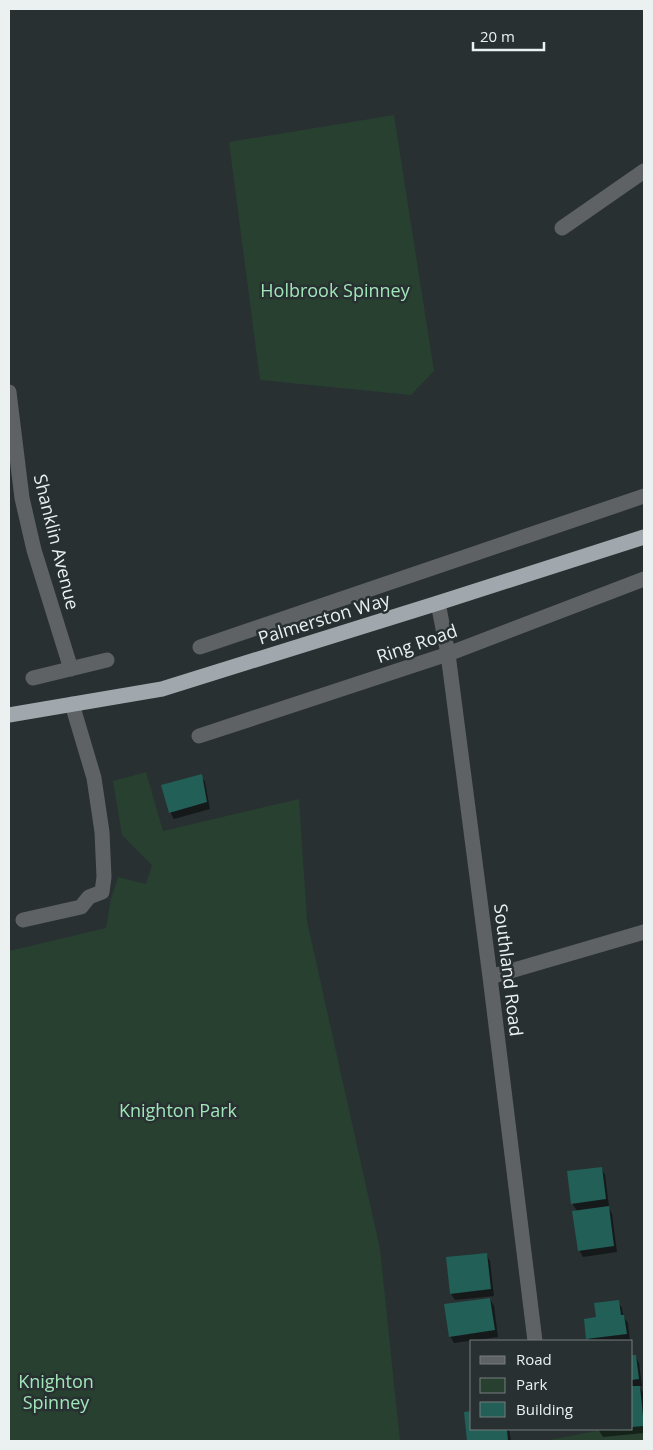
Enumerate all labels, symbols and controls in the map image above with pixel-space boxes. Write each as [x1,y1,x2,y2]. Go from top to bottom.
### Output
scale bar [473,20,544,52]
text: 20 m [480,26,515,46]
park label: Holbrook Spinney [260,278,411,302]
street label: Shanklin Avenue [29,471,85,612]
street label: Palmerston Way [255,586,394,650]
street label: Ring Road [373,618,460,668]
street label: Southland Road [489,902,529,1038]
park label: Knighton Park [119,1098,238,1122]
legend [470,1340,633,1430]
text: Road [516,1349,552,1369]
park label: Knighton Spinney [18,1369,94,1414]
text: Park [516,1374,547,1394]
text: Building [516,1399,573,1419]

